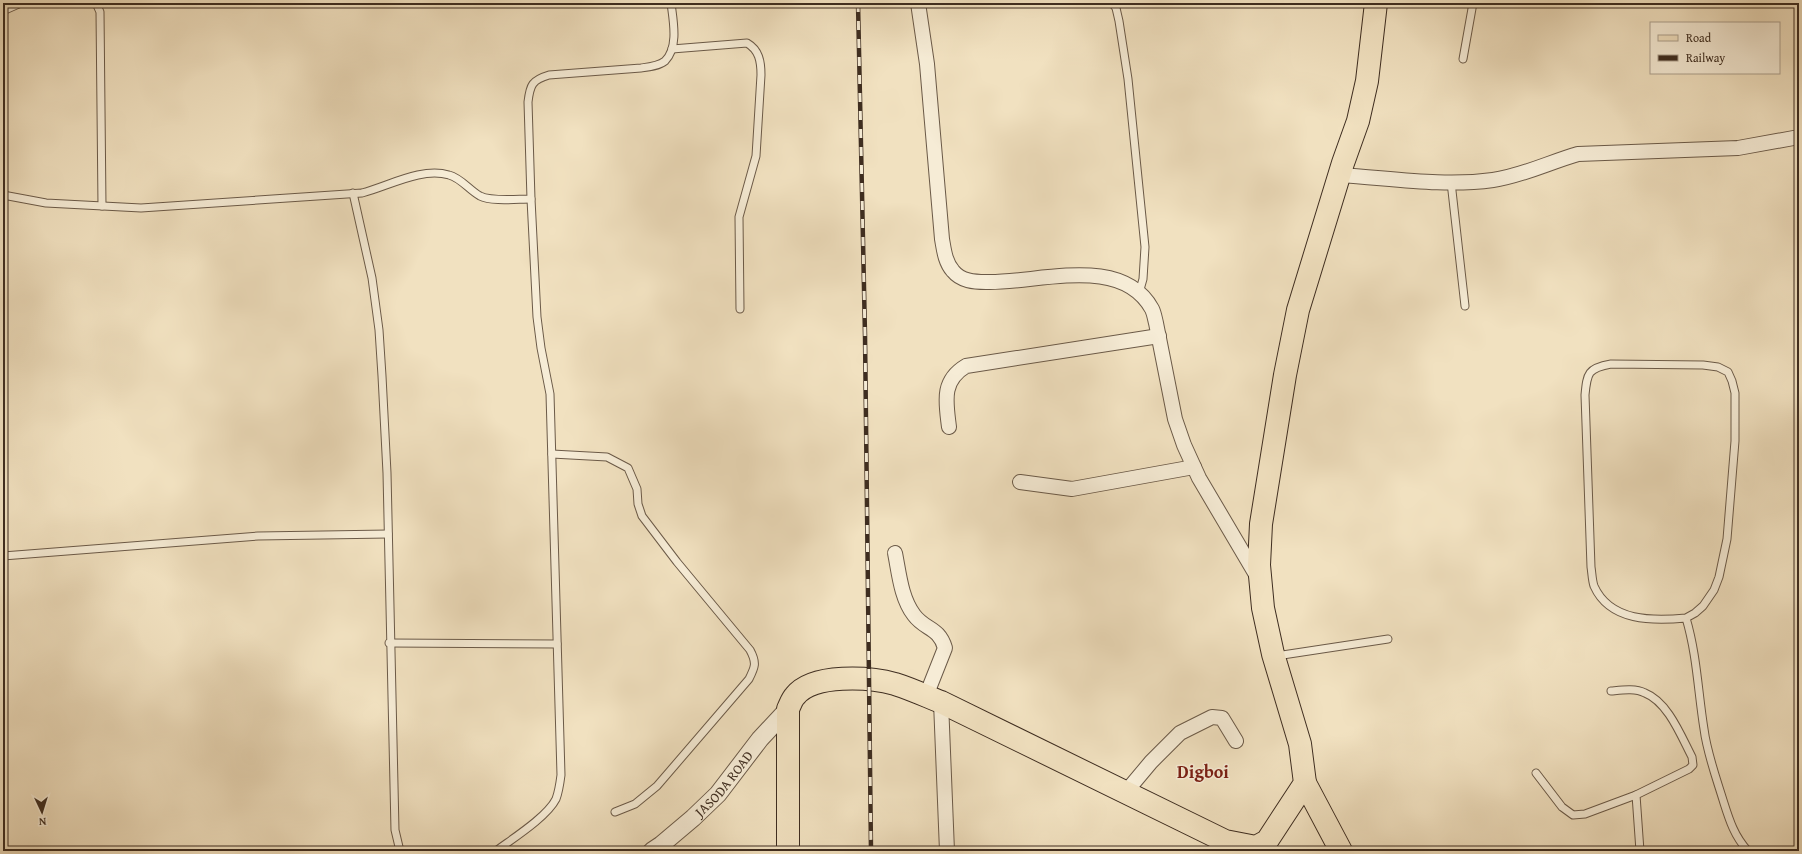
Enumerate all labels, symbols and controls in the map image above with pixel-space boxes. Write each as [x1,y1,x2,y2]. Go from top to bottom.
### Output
legend [1650,22,1780,74]
text: Road [1686,29,1712,46]
text: Railway [1686,49,1725,66]
street label: JASODA ROAD [689,746,758,823]
district label: Digboi [1177,758,1229,785]
north arrow [22,792,62,832]
text: N [38,814,47,830]

